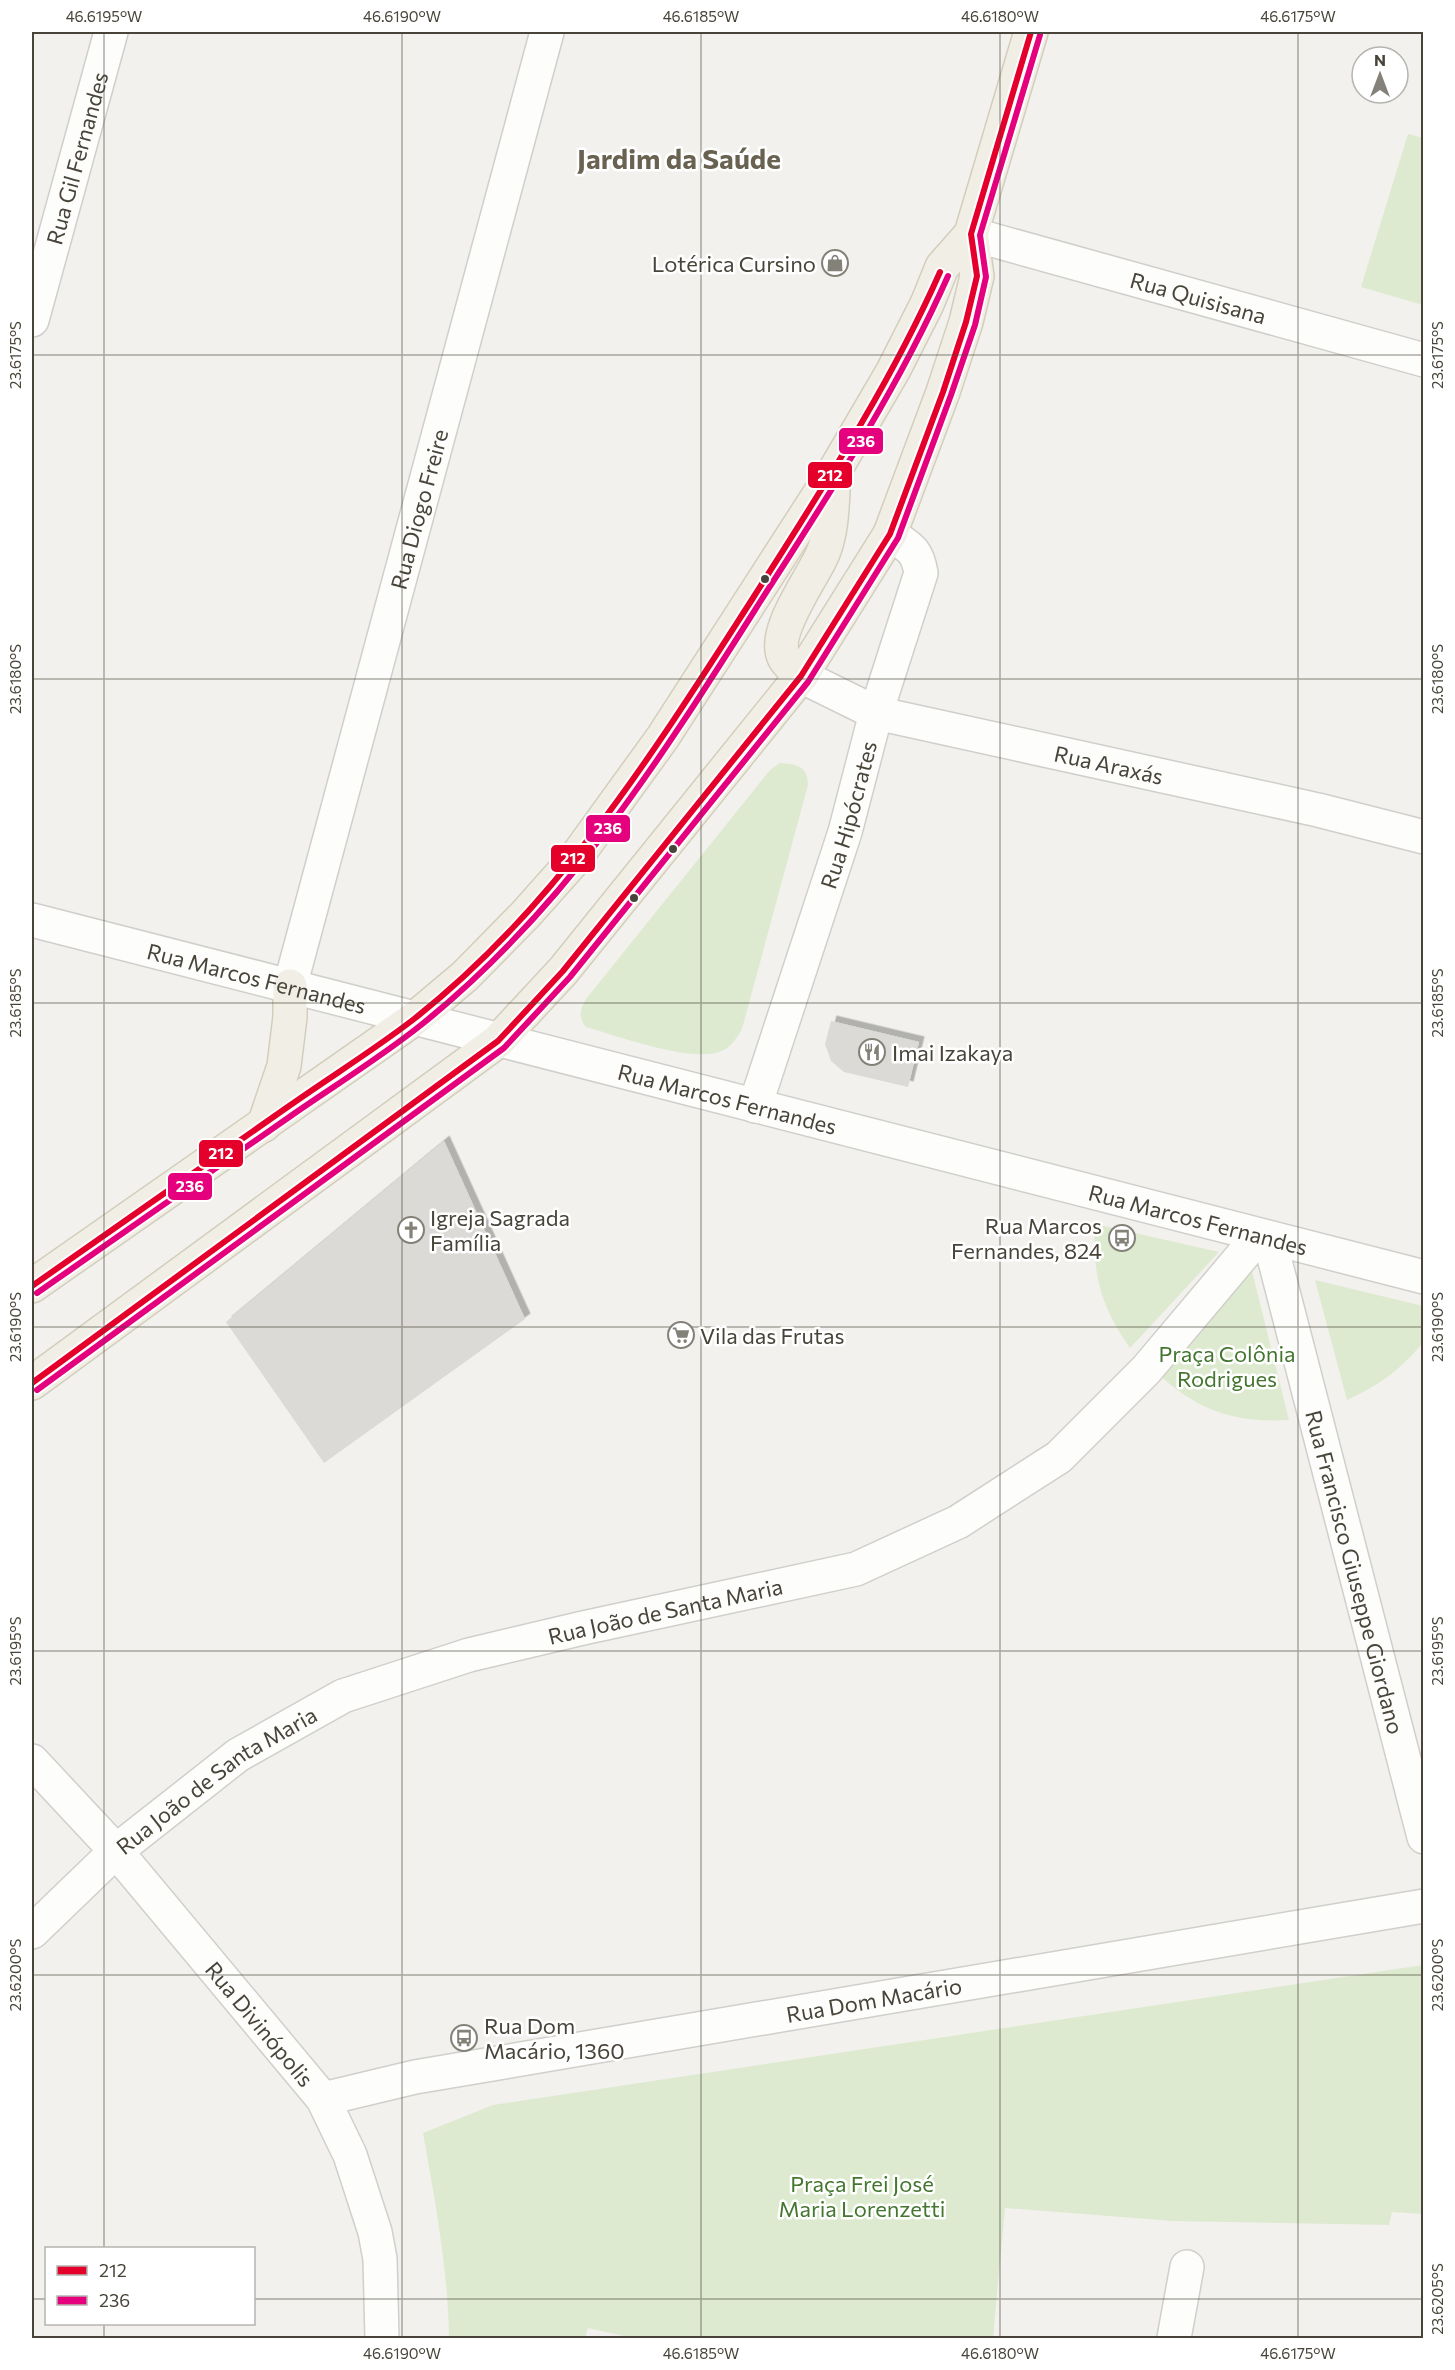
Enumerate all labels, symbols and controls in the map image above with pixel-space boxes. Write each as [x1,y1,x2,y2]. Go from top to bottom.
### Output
text: 46.6195°W [66,7,142,25]
text: 46.6190°W [363,7,441,25]
text: 46.6185°W [663,7,739,25]
text: 46.6180°W [961,7,1039,25]
text: 46.6175°W [1260,7,1336,25]
north arrow [1350,45,1410,105]
text: N [1374,50,1386,69]
street label: Rua Gil Fernandes [40,69,113,247]
district label: Jardim da Saúde [577,141,781,175]
shop icon: Lotérica Cursino [820,248,850,278]
place label: Lotérica Cursino [652,250,816,277]
street label: Rua Quisisana [1127,265,1269,329]
text: 23.6175°S [6,321,24,389]
text: 23.6175°S [1428,321,1446,389]
street label: Rua Diogo Freire [384,426,453,592]
line badge: 236 [838,427,884,455]
text: 236 [847,431,875,450]
line badge: 212 [807,461,853,489]
text: 212 [817,465,843,484]
unlabelled marker [759,573,771,585]
text: 23.6180°S [6,644,24,714]
text: 23.6180°S [1428,644,1446,714]
street label: Rua Hipócrates [814,738,882,892]
street label: Rua Araxás [1052,739,1166,789]
line badge: 236 [585,814,631,843]
text: 236 [594,818,622,837]
unlabelled marker [667,843,679,855]
line badge: 212 [550,844,596,873]
text: 212 [560,848,586,867]
unlabelled marker [628,892,640,904]
street label: Rua Marcos Fernandes [144,937,369,1019]
text: 23.6185°S [6,968,24,1038]
text: 23.6185°S [1428,968,1446,1038]
restaurant icon: Imai Izakaya [857,1037,887,1067]
place label: Imai Izakaya [892,1039,1013,1066]
street label: Rua Marcos Fernandes [615,1057,840,1139]
line badge: 212 [198,1139,244,1168]
text: 212 [208,1143,234,1162]
line badge: 236 [167,1172,213,1201]
text: 236 [176,1176,204,1195]
street label: Rua Marcos Fernandes [1086,1178,1311,1260]
place label: Igreja Sagrada Família [430,1204,570,1256]
place label: Rua Marcos Fernandes, 824 [951,1212,1102,1264]
church icon: Igreja Sagrada Família [396,1215,426,1245]
bus stop icon: Rua Marcos Fernandes, 824 [1107,1223,1137,1253]
text: 23.6190°S [6,1292,24,1362]
text: 23.6190°S [1428,1292,1446,1362]
supermarket icon: Vila das Frutas [666,1320,696,1350]
place label: Vila das Frutas [700,1322,844,1349]
park label: Praça Colônia Rodrigues [1158,1340,1296,1392]
street label: Rua Francisco Giuseppe Giordano [1301,1407,1410,1737]
street label: Rua João de Santa Maria [545,1572,785,1649]
text: 23.6195°S [6,1616,24,1686]
text: 23.6195°S [1428,1616,1446,1686]
street label: Rua João de Santa Maria [110,1700,321,1859]
text: 23.6200°S [6,1938,24,2011]
text: 23.6200°S [1428,1938,1446,2011]
street label: Rua Divinópolis [200,1956,320,2092]
street label: Rua Dom Macário [784,1971,964,2027]
place label: Rua Dom Macário, 1360 [484,2012,625,2064]
bus stop icon: Rua Dom Macário, 1360 [449,2023,479,2053]
park label: Praça Frei José Maria Lorenzetti [779,2170,945,2222]
legend [45,2247,255,2325]
text: 212 [99,2259,127,2281]
text: 23.6205°S [1428,2263,1446,2335]
text: 236 [99,2289,130,2311]
text: 46.6190°W [363,2344,441,2362]
text: 46.6185°W [663,2344,739,2362]
text: 46.6180°W [961,2344,1039,2362]
text: 46.6175°W [1260,2344,1336,2362]

